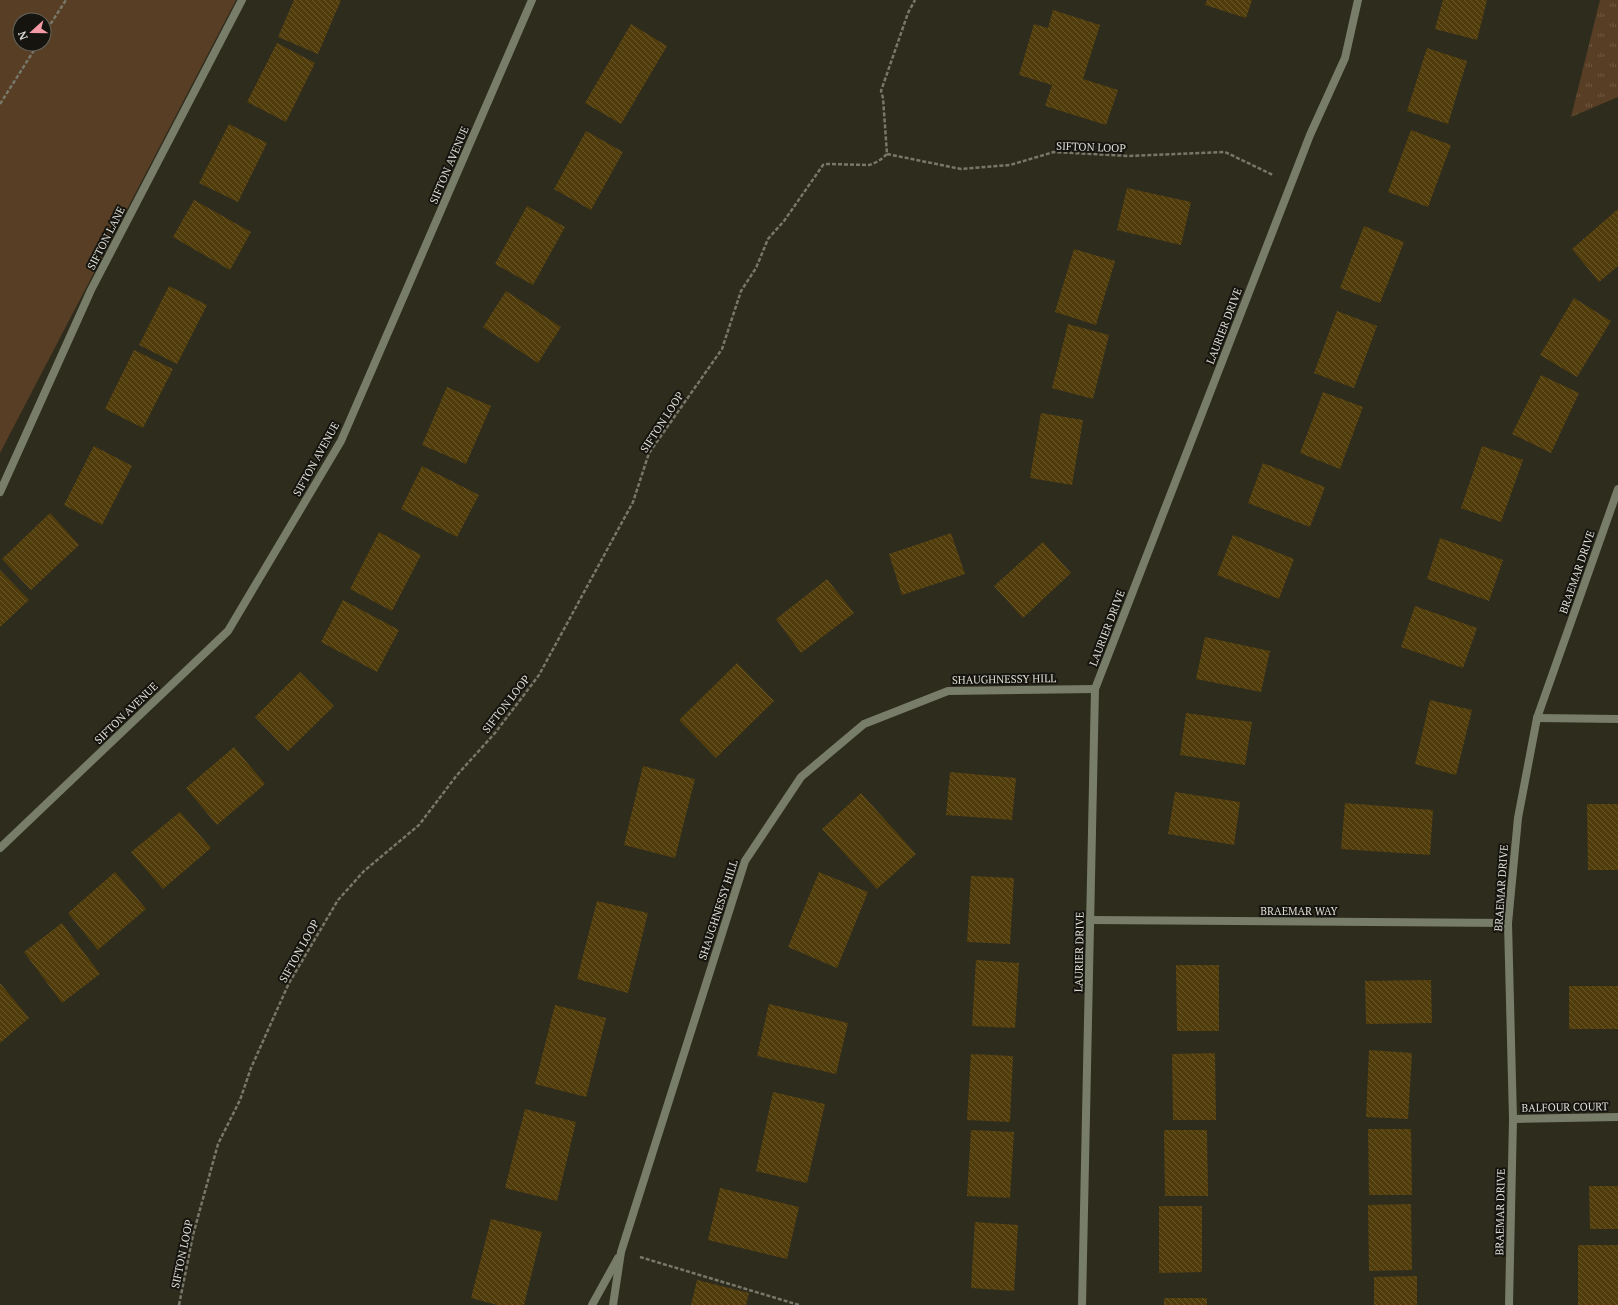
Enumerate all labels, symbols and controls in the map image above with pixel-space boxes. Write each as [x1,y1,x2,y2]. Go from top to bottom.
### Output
north arrow [12,12,52,52]
text: N [14,29,31,42]
street label: SIFTON AVENUE [426,124,472,206]
street label: SIFTON LOOP [1056,139,1127,155]
street label: SIFTON LANE [84,204,128,272]
street label: LAURIER DRIVE [1203,286,1245,366]
street label: SIFTON LOOP [637,389,687,455]
street label: SIFTON AVENUE [290,419,342,499]
street label: BRAEMAR DRIVE [1556,529,1598,615]
street label: LAURIER DRIVE [1086,588,1128,668]
street label: SHAUGHNESSY HILL [952,671,1056,687]
street label: SIFTON LOOP [479,672,533,736]
street label: SIFTON AVENUE [91,679,161,747]
street label: BRAEMAR DRIVE [1491,844,1511,932]
street label: SHAUGHNESSY HILL [695,858,741,962]
street label: BRAEMAR WAY [1260,904,1339,918]
street label: LAURIER DRIVE [1071,912,1087,992]
street label: SIFTON LOOP [276,917,322,985]
street label: BALFOUR COURT [1521,1099,1609,1115]
street label: BRAEMAR DRIVE [1492,1168,1508,1256]
street label: SIFTON LOOP [168,1218,196,1290]

